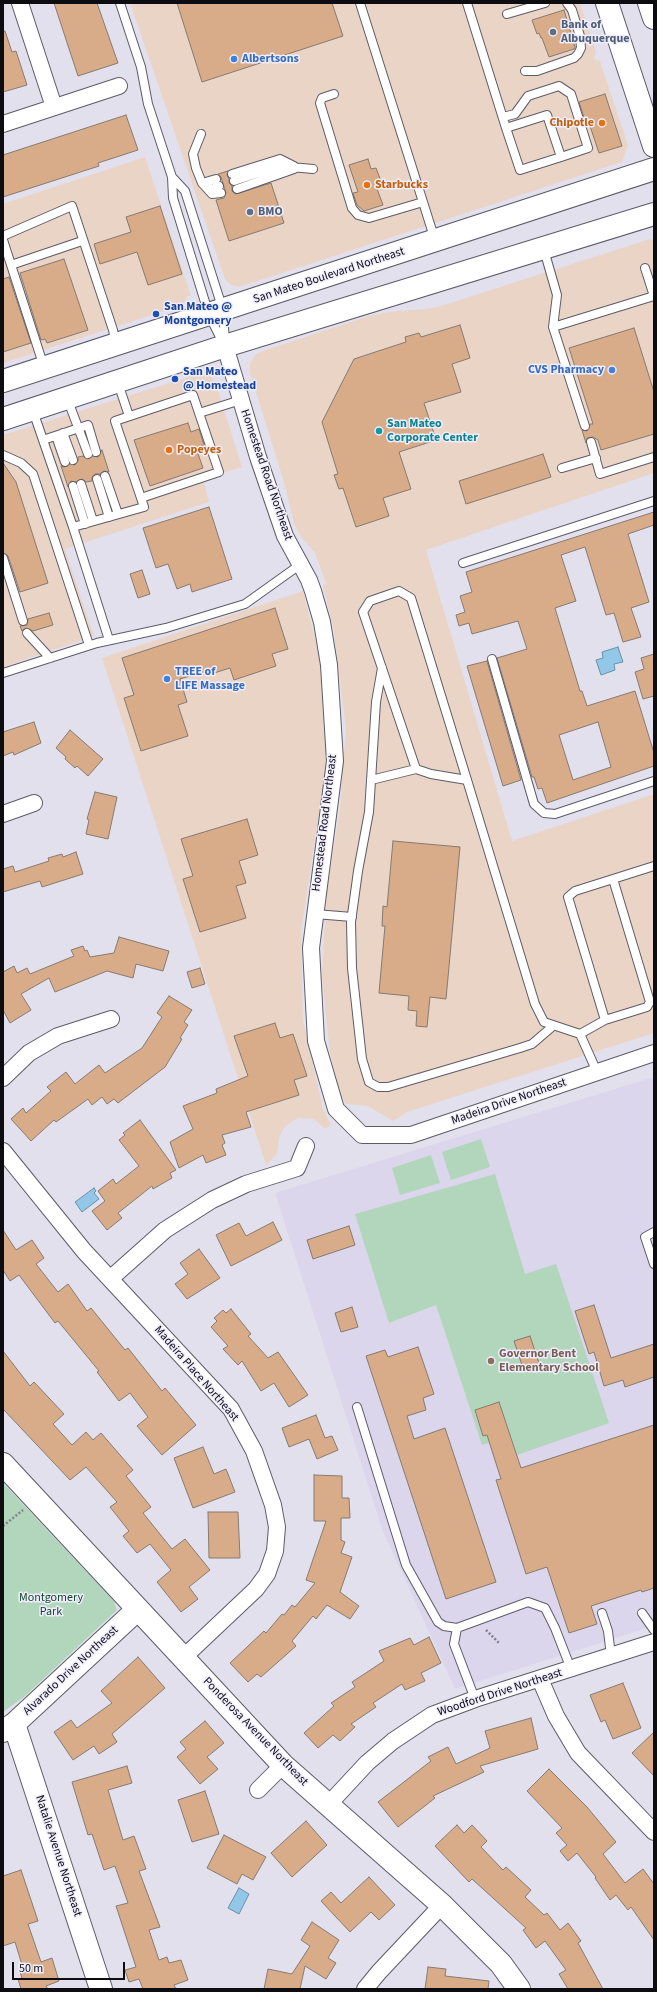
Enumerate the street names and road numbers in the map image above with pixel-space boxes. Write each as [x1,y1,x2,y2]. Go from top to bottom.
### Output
street label: San Mateo Boulevard Northeast [252,245,406,307]
street label: Homestead Road Northeast [237,408,295,542]
street label: Homestead Road Northeast [309,754,341,892]
street label: Madeira Drive Northeast [450,1076,568,1128]
street label: Madeira Place Northeast [151,1323,241,1425]
street label: Alvarado Drive Northeast [21,1623,121,1719]
street label: Woodford Drive Northeast [436,1666,564,1720]
street label: Ponderosa Avenue Northeast [199,1675,311,1789]
street label: Natalie Avenue Northeast [32,1793,84,1919]

